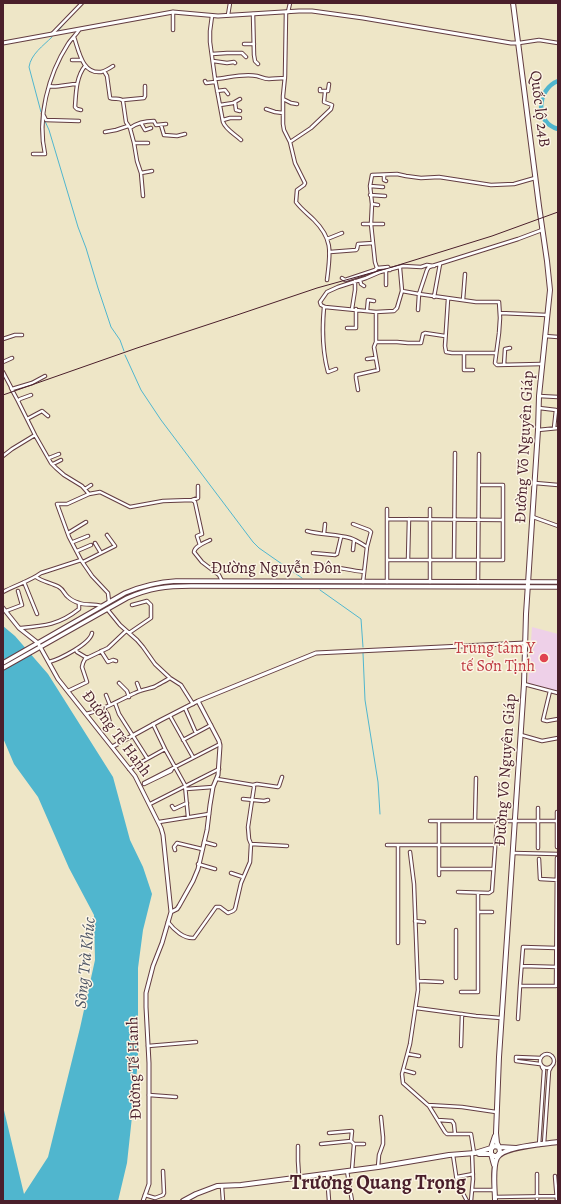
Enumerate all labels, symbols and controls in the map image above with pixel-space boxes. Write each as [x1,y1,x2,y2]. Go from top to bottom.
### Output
street label: Quốc lộ 24B [525,70,553,148]
street label: Đường Võ Nguyên Giáp [511,370,539,524]
street label: Đường Nguyễn Đôn [211,559,341,579]
place label: Trung tâm Y tế Sơn Tịnh [454,639,535,677]
marker: Trung tâm Y tế Sơn Tịnh [538,652,550,664]
street label: Đường Tế Hanh [77,687,155,781]
street label: Đường Võ Nguyên Giáp [491,693,521,847]
water label: Sông Trà Khúc [71,916,101,1010]
street label: Đường Tế Hanh [124,1016,146,1120]
district label: Trương Quang Trọng [290,1172,466,1196]

